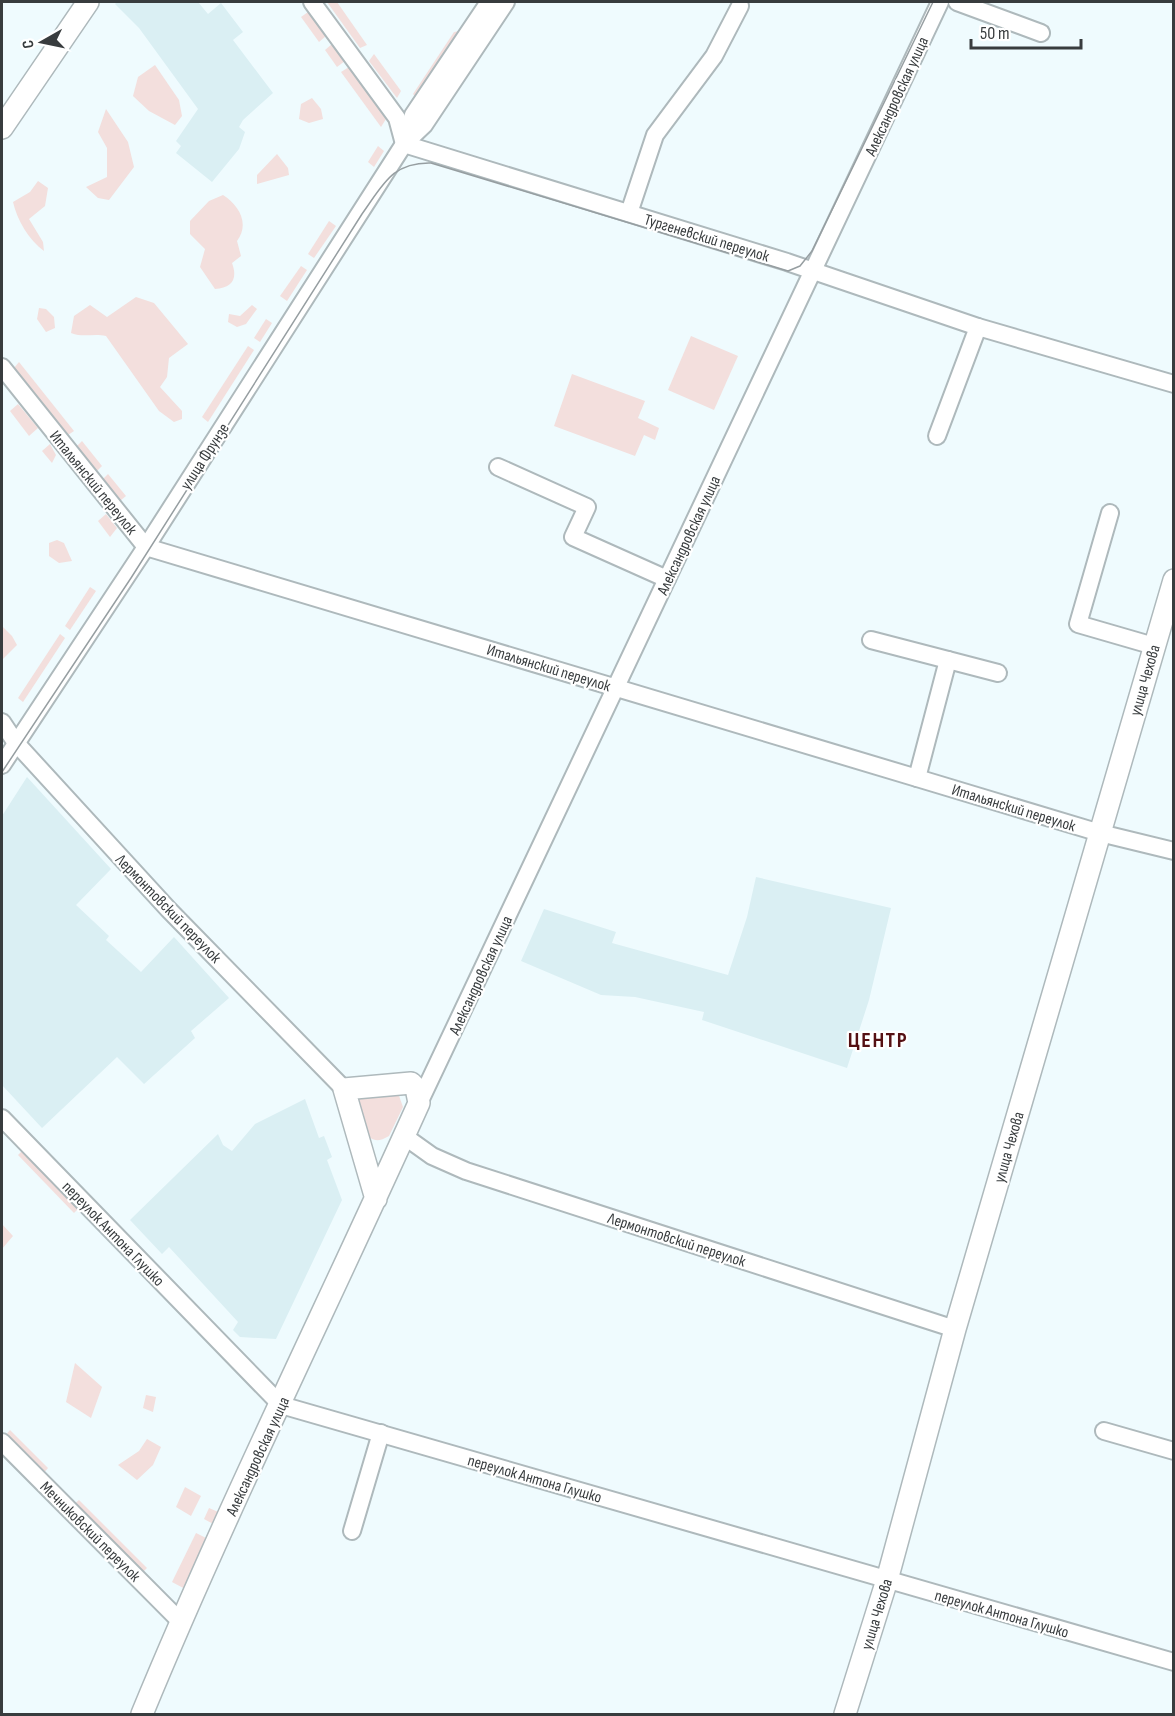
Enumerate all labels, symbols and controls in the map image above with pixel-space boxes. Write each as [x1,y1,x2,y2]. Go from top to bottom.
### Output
north arrow [12,12,72,72]
scale bar [971,12,1080,50]
text: 50 m [980,23,1010,44]
street label: Александровская улица [861,34,933,160]
text: С [19,39,39,50]
street label: Тургеневский переулок [642,210,772,267]
street label: улица Фрунзе [177,420,234,494]
street label: Итальянский переулок [45,427,141,540]
street label: Александровская улица [653,473,725,599]
street label: Итальянский переулок [484,641,614,697]
street label: улица Чехова [1126,643,1165,718]
street label: Итальянский переулок [949,781,1079,837]
street label: Лермонтовский переулок [110,850,225,968]
street label: Александровская улица [445,913,517,1039]
district label: ЦЕНТР [848,1027,908,1054]
street label: улица Чехова [990,1110,1029,1185]
street label: переулок Антона Глушко [58,1178,168,1290]
street label: Лермонтовский переулок [604,1209,749,1272]
street label: Александровская улица [222,1394,294,1520]
street label: переулок Антона Глушко [465,1451,604,1508]
street label: Мечниковский переулок [36,1478,145,1587]
street label: улица Чехова [858,1577,897,1652]
street label: переулок Антона Глушко [932,1586,1071,1643]

